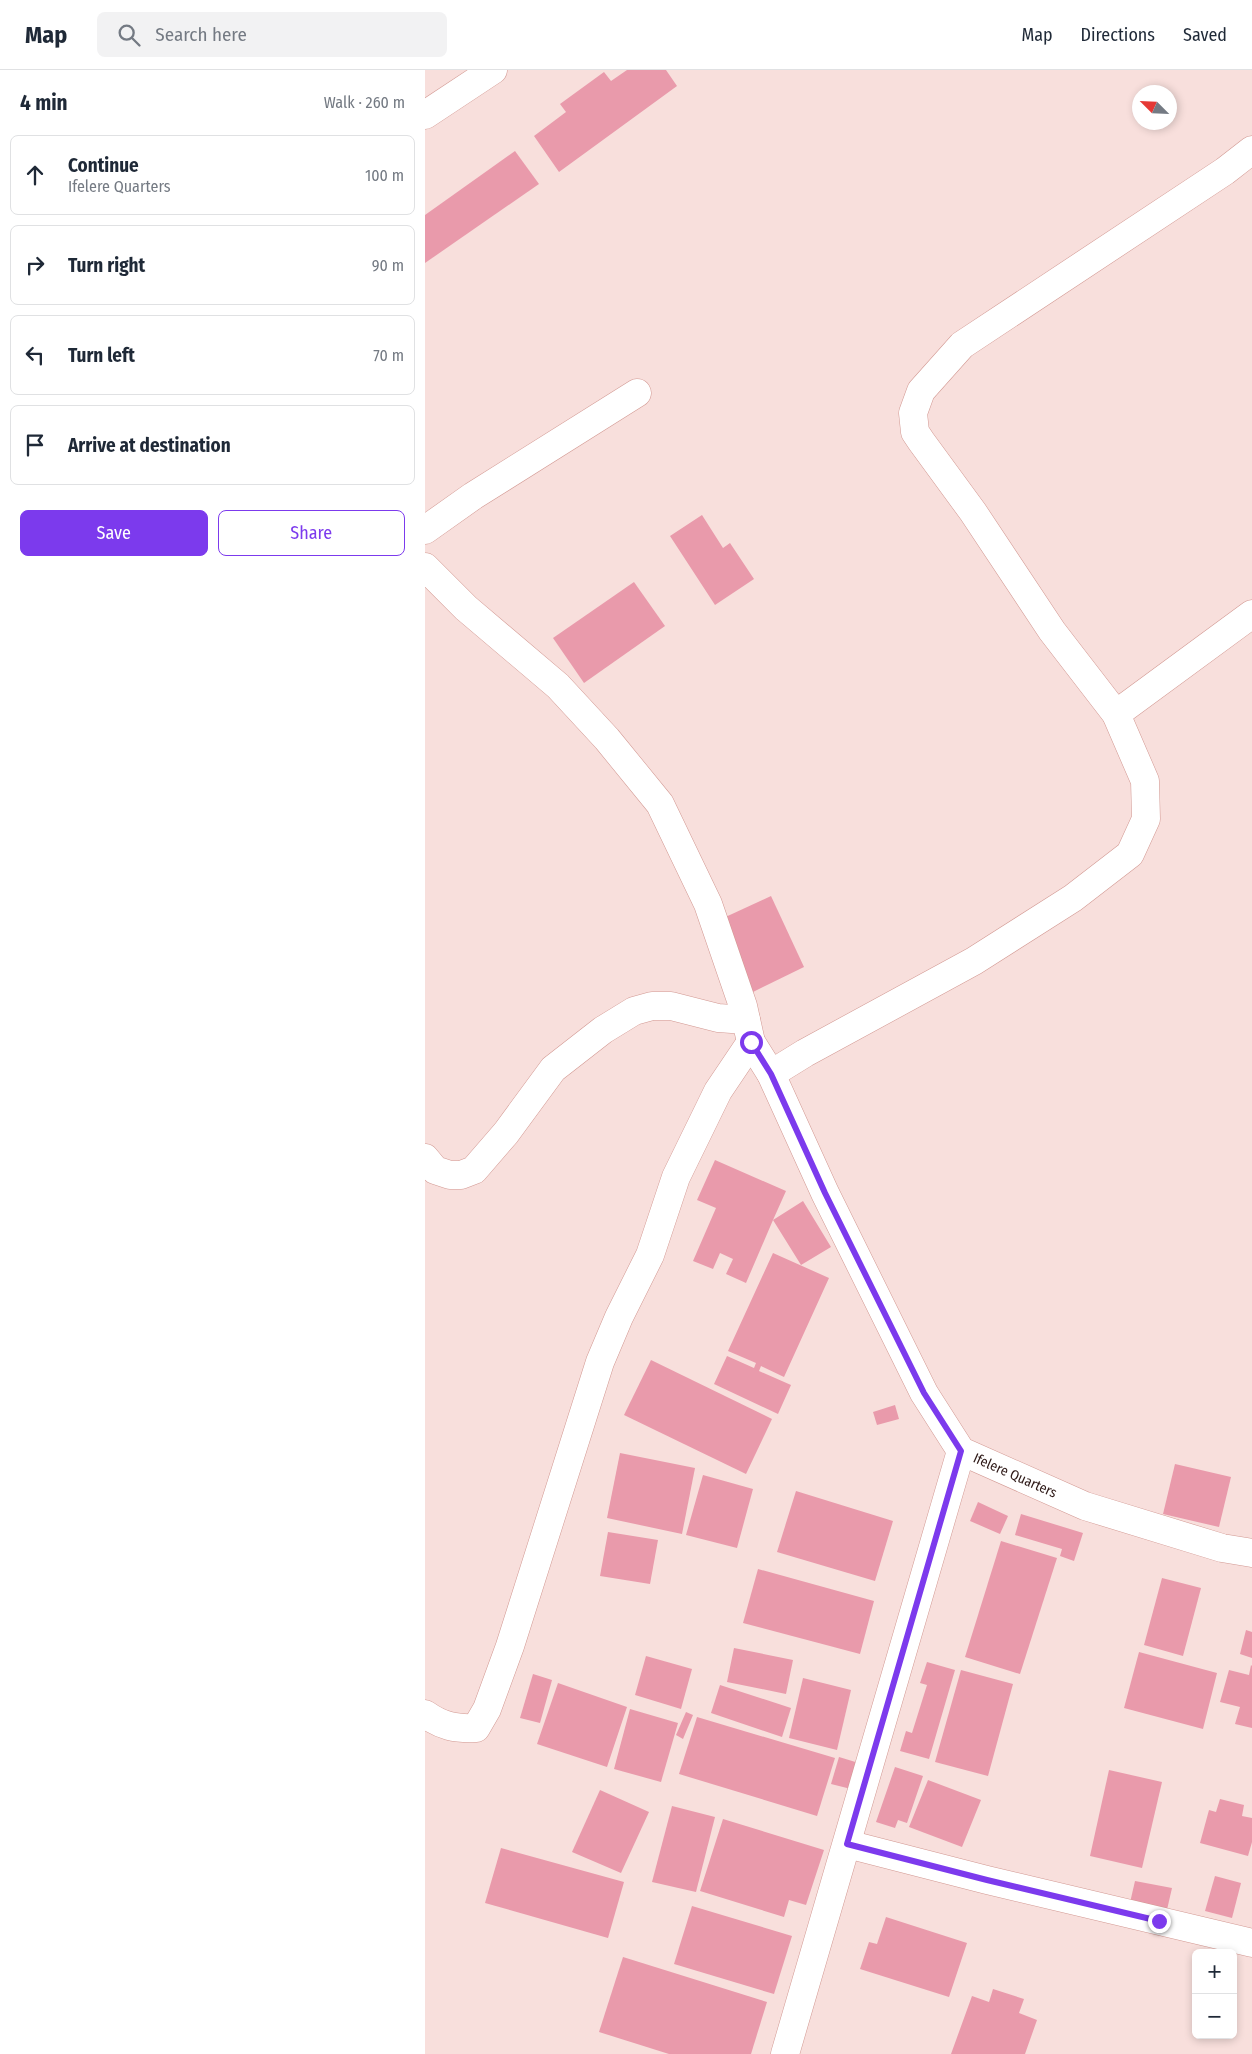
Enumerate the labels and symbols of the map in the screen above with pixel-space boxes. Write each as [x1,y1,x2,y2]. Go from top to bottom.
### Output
north arrow [1132,85,1177,130]
route start [740,1031,763,1054]
street label: Ifelere Quarters [971,1449,1060,1501]
route end [1148,1910,1171,1933]

